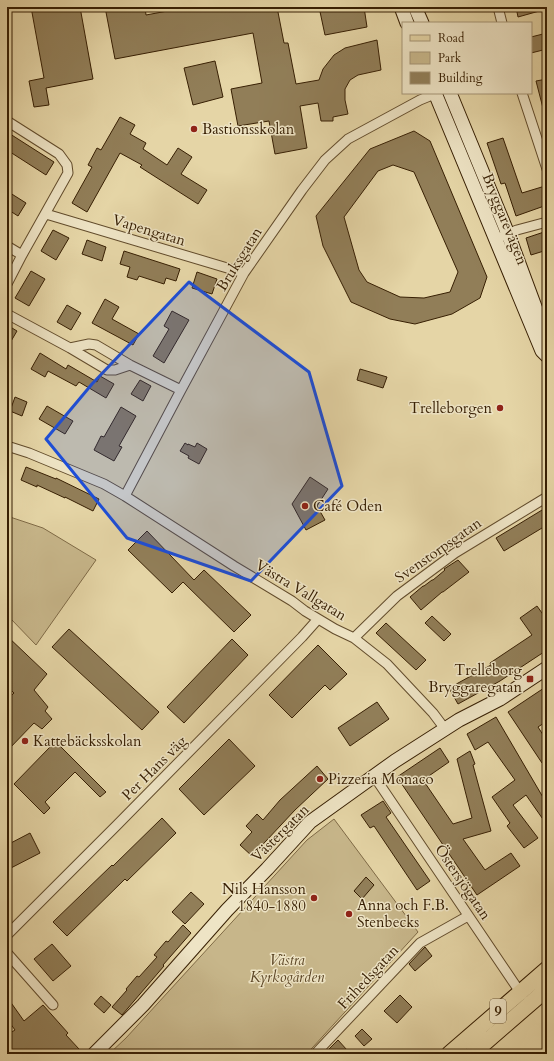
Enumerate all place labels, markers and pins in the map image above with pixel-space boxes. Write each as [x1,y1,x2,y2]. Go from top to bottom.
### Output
place label: Bastionsskolan [202,119,295,139]
marker: Bastionsskolan [189,124,199,134]
place label: Trelleborgen [409,398,492,418]
marker: Trelleborgen [495,403,505,413]
place label: Café Oden [313,496,383,516]
marker: Café Oden [300,501,310,511]
place label: Trelleborg Bryggaregatan [428,660,523,697]
marker: Trelleborg Bryggaregatan [525,674,535,684]
place label: Kattebäcksskolan [33,731,142,751]
marker: Kattebäcksskolan [20,736,30,746]
place label: Pizzeria Monaco [328,769,434,789]
marker: Pizzeria Monaco [315,774,325,784]
place label: Nils Hansson 1840-1880 [222,879,306,916]
marker: Nils Hansson 1840-1880 [309,893,319,903]
place label: Anna och F.B. Stenbecks [357,895,449,932]
marker: Anna och F.B. Stenbecks [344,909,354,919]

